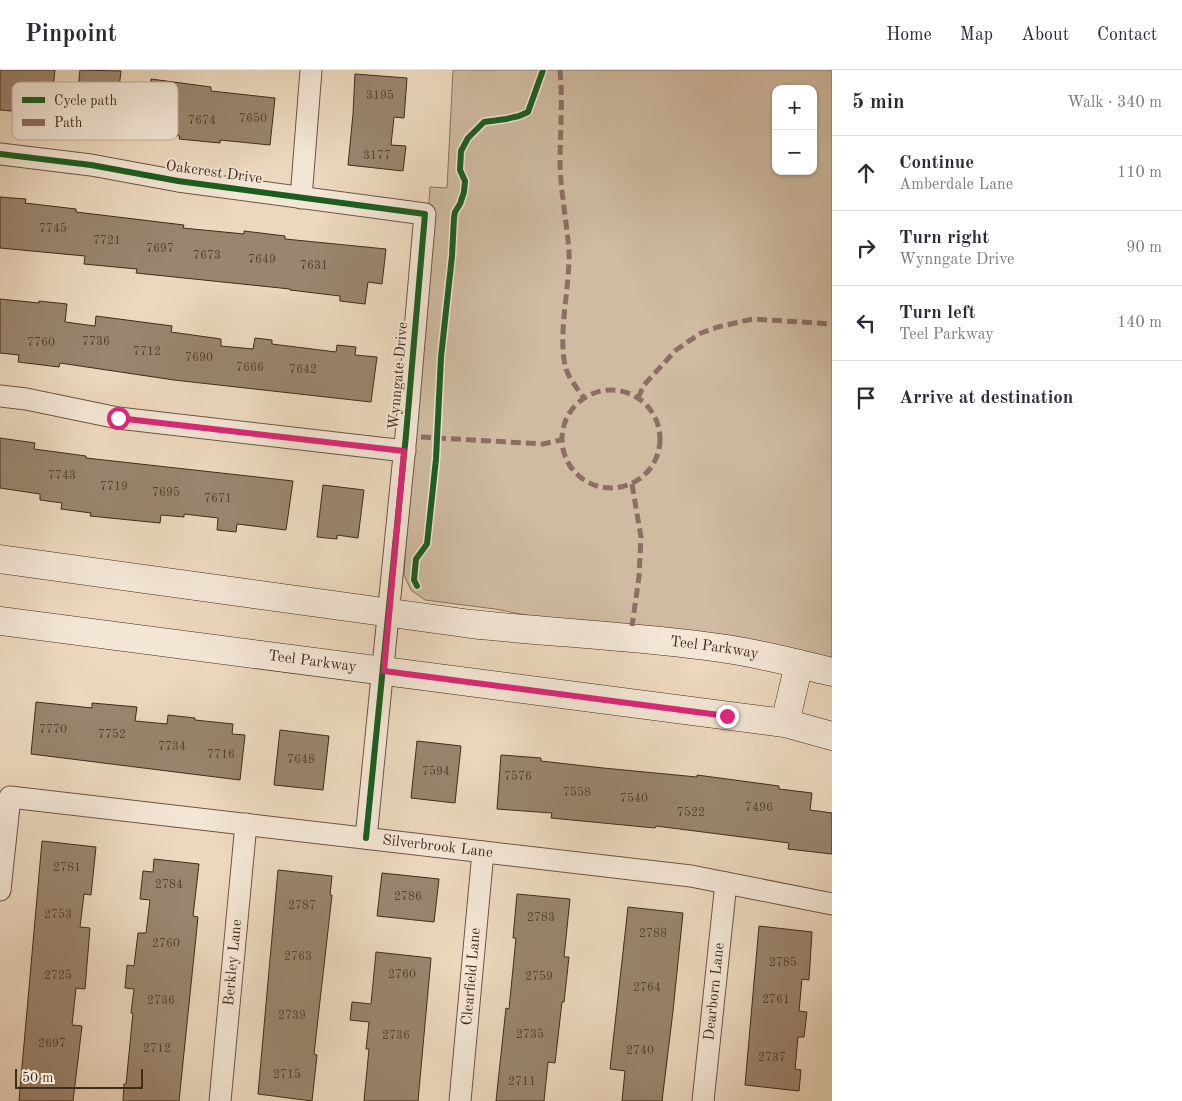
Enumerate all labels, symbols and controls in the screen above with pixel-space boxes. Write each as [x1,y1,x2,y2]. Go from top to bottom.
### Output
text: Pinpoint [25,23,117,47]
text: Home [886,26,932,44]
text: Map [960,26,993,44]
text: About [1021,26,1069,44]
text: Contact [1097,26,1157,44]
legend [12,82,178,140]
map controls [772,85,817,175]
button: + [772,85,817,130]
house number: 3195 [366,89,394,102]
text: 5 min [852,92,905,113]
text: Cycle path [54,94,117,108]
text: Walk · 340 m [1067,95,1162,111]
house number: 7650 [239,112,267,125]
house number: 7674 [188,115,216,127]
text: Path [54,116,83,130]
button: − [772,130,817,175]
house number: 3177 [363,150,391,162]
text: Continue [899,154,974,173]
street label: Oakcrest Drive [165,159,263,187]
icon: ahead [852,159,880,187]
text: 110 m [1117,165,1162,181]
text: Amberdale Lane [899,177,1013,193]
house number: 7745 [39,222,67,235]
text: Turn right [899,229,989,248]
icon: right [852,234,880,262]
house number: 7721 [93,235,121,247]
text: 90 m [1126,240,1162,256]
house number: 7697 [146,243,174,255]
house number: 7673 [193,250,221,262]
text: Wynngate Drive [899,252,1014,268]
house number: 7649 [248,254,276,266]
house number: 7631 [300,260,328,272]
text: Turn left [899,304,976,323]
icon: left [852,309,880,337]
text: 140 m [1117,315,1162,331]
street label: Wynngate Drive [387,321,411,430]
text: Teel Parkway [899,327,994,343]
house number: 7736 [82,336,110,348]
house number: 7760 [27,337,55,349]
house number: 7712 [133,346,161,358]
house number: 7690 [185,352,213,364]
house number: 7666 [236,362,264,374]
house number: 7642 [289,364,317,376]
icon: arrive [852,384,880,412]
text: Arrive at destination [899,389,1073,408]
route start [107,407,130,430]
house number: 7743 [48,470,76,482]
house number: 7719 [100,481,128,493]
house number: 7695 [152,486,180,499]
house number: 7671 [204,493,232,505]
street label: Teel Parkway [669,634,760,662]
street label: Teel Parkway [267,648,358,675]
route end [716,705,739,728]
house number: 7770 [39,724,67,736]
house number: 7752 [98,728,126,741]
house number: 7734 [158,741,186,753]
house number: 7716 [207,749,235,761]
house number: 7648 [287,754,315,766]
house number: 7594 [422,765,450,778]
house number: 7576 [504,770,532,783]
house number: 7558 [563,786,591,799]
house number: 7540 [620,792,648,805]
house number: 7496 [745,802,773,814]
house number: 7522 [677,806,705,819]
street label: Silverbrook Lane [382,833,494,860]
house number: 2781 [53,862,81,874]
house number: 2784 [155,879,183,891]
house number: 2786 [394,891,422,903]
house number: 2787 [288,900,316,912]
house number: 2753 [44,908,72,921]
house number: 2783 [527,912,555,924]
street label: Berkley Lane [221,919,245,1007]
street label: Clearfield Lane [460,927,483,1026]
house number: 2788 [639,928,667,940]
house number: 2760 [152,938,180,950]
street label: Dearborn Lane [702,942,727,1041]
house number: 2763 [284,951,312,963]
house number: 2785 [769,956,797,969]
house number: 2725 [44,969,72,982]
house number: 2760 [388,969,416,981]
house number: 2759 [525,970,553,983]
house number: 2764 [633,982,661,994]
house number: 2761 [762,994,790,1006]
house number: 2736 [147,995,175,1007]
house number: 2739 [278,1010,306,1022]
house number: 2735 [516,1028,544,1041]
house number: 2736 [382,1030,410,1042]
house number: 2697 [38,1038,66,1050]
house number: 2712 [143,1043,171,1055]
house number: 2740 [626,1045,654,1057]
house number: 2737 [758,1052,786,1064]
scale bar [15,1066,142,1089]
house number: 2715 [273,1068,301,1081]
text: 50 m [22,1071,53,1085]
house number: 2711 [508,1076,536,1088]

